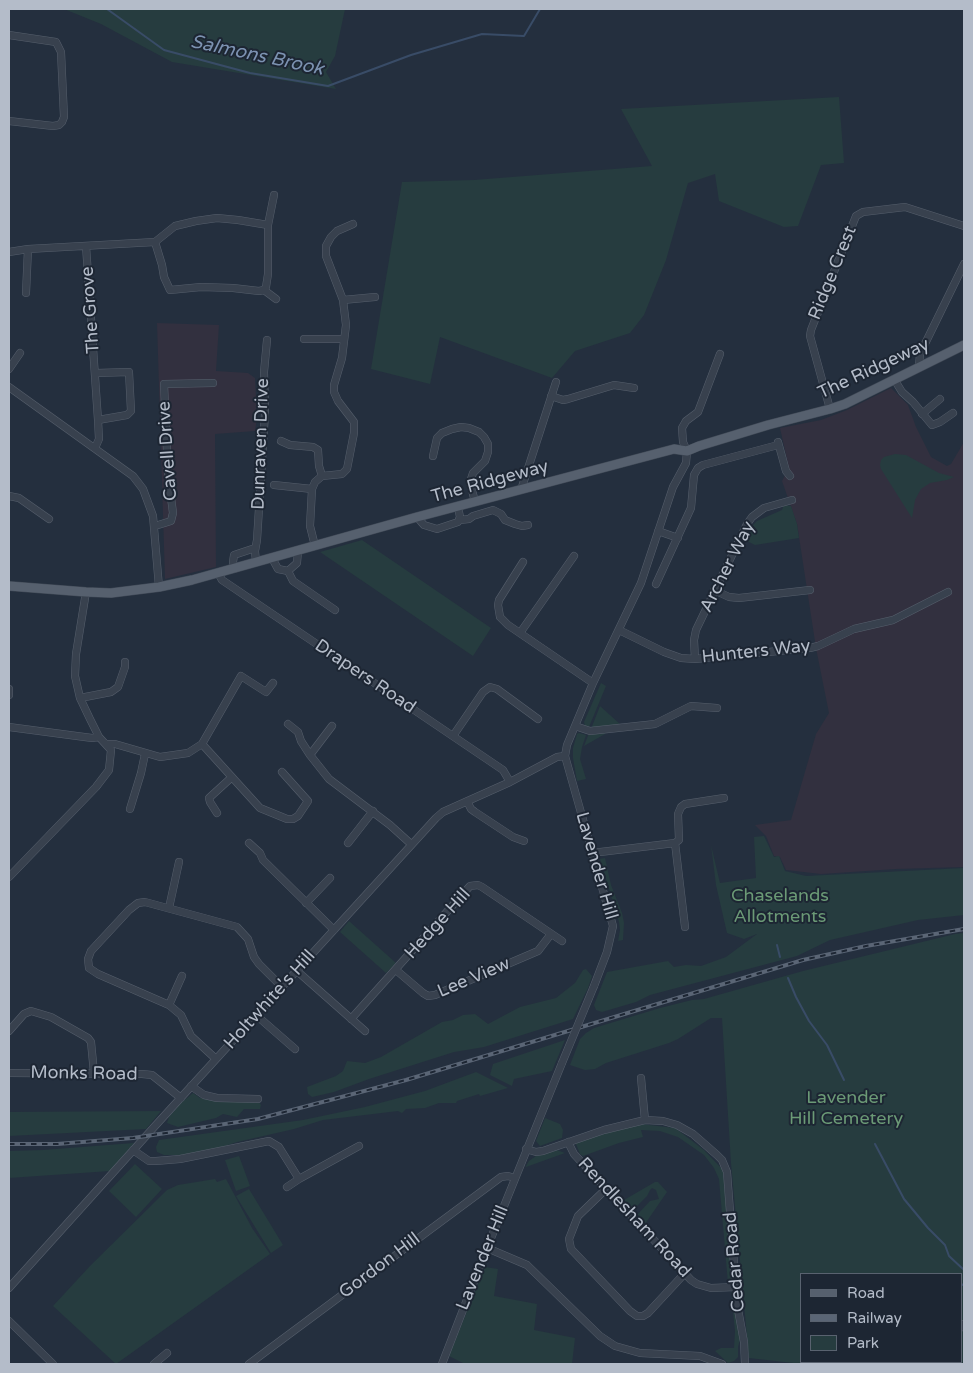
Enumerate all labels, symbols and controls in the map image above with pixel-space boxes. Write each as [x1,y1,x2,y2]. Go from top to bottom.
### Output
water label: Salmons Brook [188,31,326,81]
street label: Ridge Crest [804,223,862,323]
street label: The Grove [77,266,105,354]
street label: The Ridgeway [815,334,933,404]
street label: Dunraven Drive [248,378,274,510]
street label: Cavell Drive [154,400,182,502]
street label: The Ridgeway [429,456,551,508]
street label: Archer Way [696,518,760,616]
street label: Drapers Road [310,635,420,719]
street label: Hunters Way [701,636,811,668]
street label: Lavender Hill [570,810,622,922]
street label: Hedge Hill [401,884,475,964]
park label: Chaselands Allotments [731,885,829,928]
street label: Holtwhite's Hill [220,946,320,1054]
street label: Lee View [435,953,513,1003]
street label: Monks Road [30,1062,138,1086]
park label: Lavender Hill Cemetery [789,1087,903,1130]
street label: Rendlesham Road [573,1154,695,1282]
street label: Lavender Hill [452,1203,514,1313]
street label: Cedar Road [720,1211,750,1313]
street label: Gordon Hill [335,1228,425,1304]
legend [800,1273,963,1363]
text: Road [847,1284,885,1302]
text: Railway [847,1309,902,1327]
text: Park [847,1334,879,1352]

